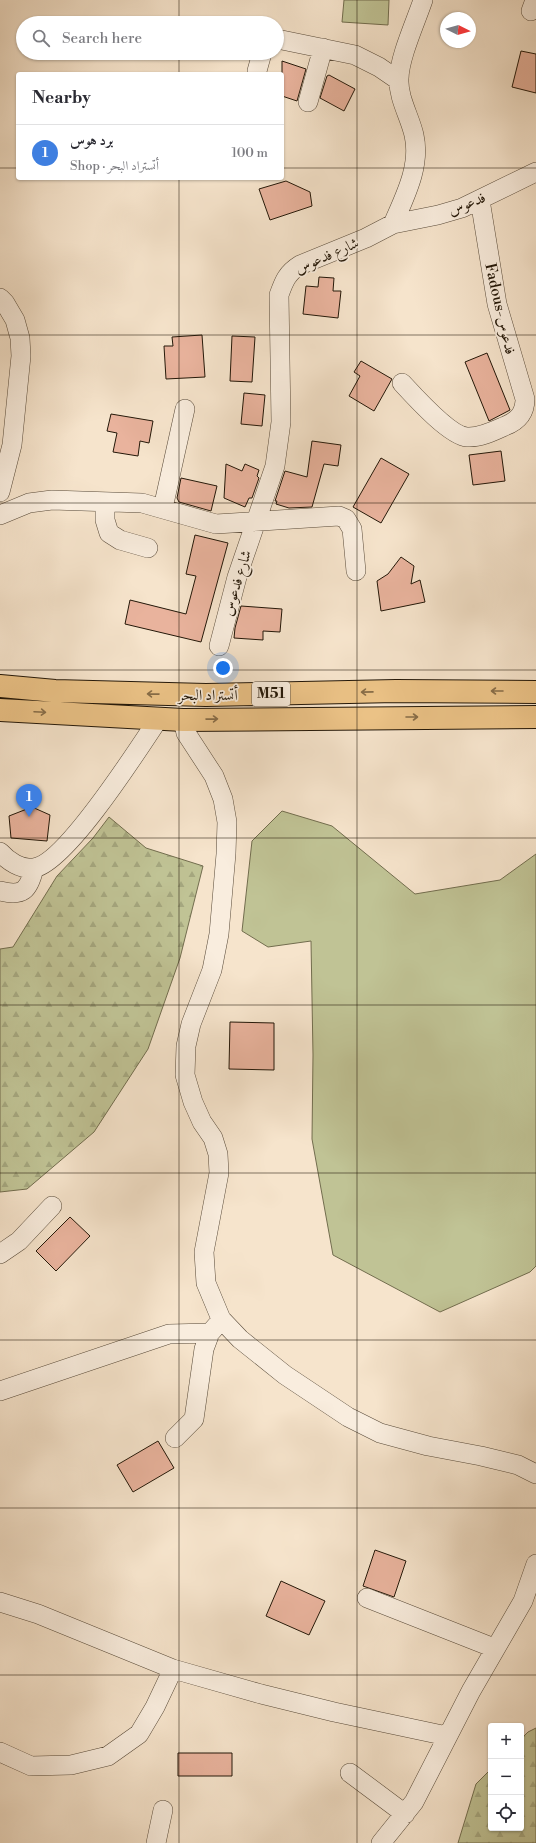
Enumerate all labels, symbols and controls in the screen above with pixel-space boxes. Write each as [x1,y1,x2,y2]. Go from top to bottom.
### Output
north arrow [440,12,476,48]
search box [16,16,284,60]
icon: search [30,27,52,49]
text: Search here [62,29,142,48]
text: Nearby [32,87,91,109]
text: برد هوس [70,131,113,150]
text: 1 [42,145,48,161]
text: 100 m [232,145,268,161]
text: Shop · أتستراد البحر [70,158,159,174]
street label: فدعوس [446,188,488,220]
street label: شارع فدعوس [292,234,363,281]
street label: Fadous-فدعوس [480,261,520,357]
street label: شارع فدعوس [218,548,259,619]
your location [213,658,233,678]
road number: M51 [252,682,290,706]
street label: أتستراد البحر [176,684,238,705]
one-way arrow [491,687,504,695]
one-way arrow [361,688,374,695]
one-way arrow [147,690,160,698]
one-way arrow [33,709,46,716]
one-way arrow [405,713,418,721]
one-way arrow [205,715,218,723]
pin: 1 [16,784,42,817]
map controls [488,1723,524,1831]
button: + [488,1723,524,1759]
button: − [488,1759,524,1795]
button: locate [488,1795,524,1831]

